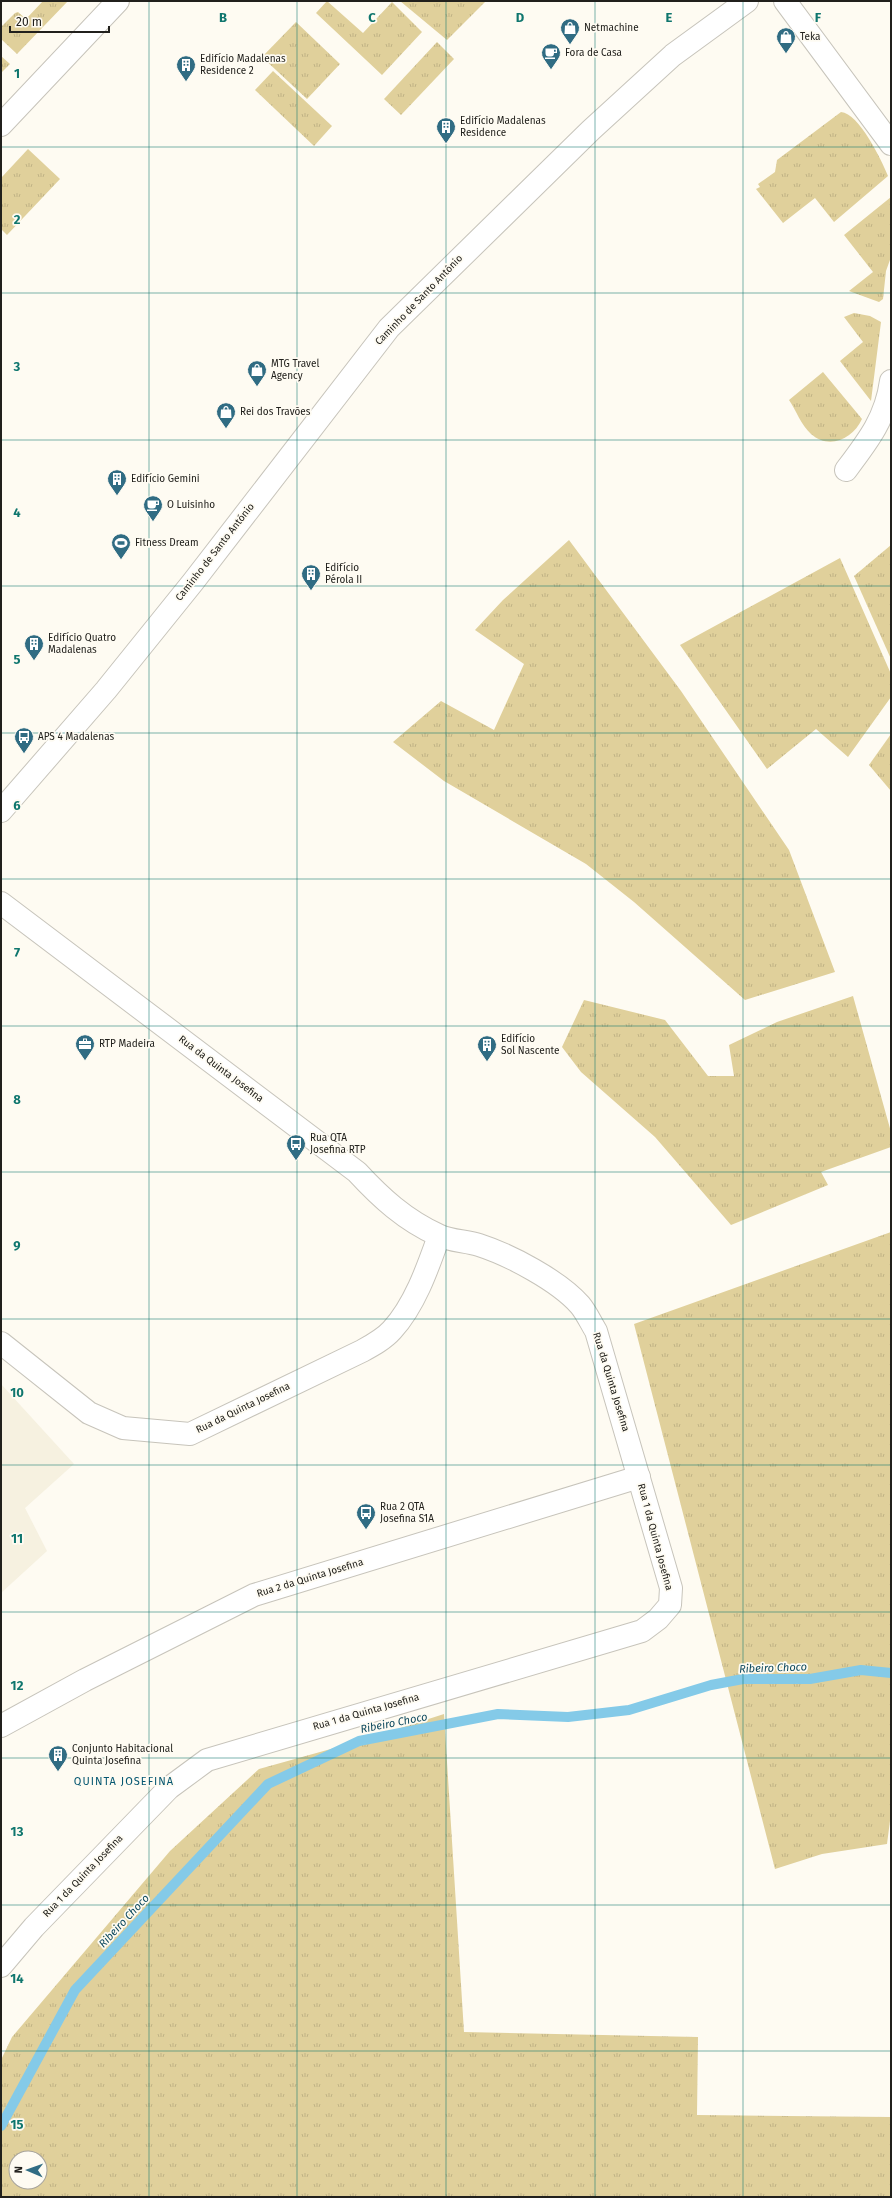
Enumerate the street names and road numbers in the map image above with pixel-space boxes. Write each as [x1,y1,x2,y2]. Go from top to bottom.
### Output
street label: Caminho de Santo António [373,252,465,348]
street label: Caminho de Santo António [173,501,257,603]
street label: Rua da Quinta Josefina [176,1033,266,1105]
street label: Rua da Quinta Josefina [590,1331,632,1433]
street label: Rua da Quinta Josefina [194,1380,292,1436]
street label: Rua 1 da Quinta Josefina [635,1482,675,1592]
street label: Rua 2 da Quinta Josefina [255,1556,365,1600]
street label: Rua 1 da Quinta Josefina [311,1691,421,1733]
street label: Rua 1 da Quinta Josefina [40,1832,126,1920]

